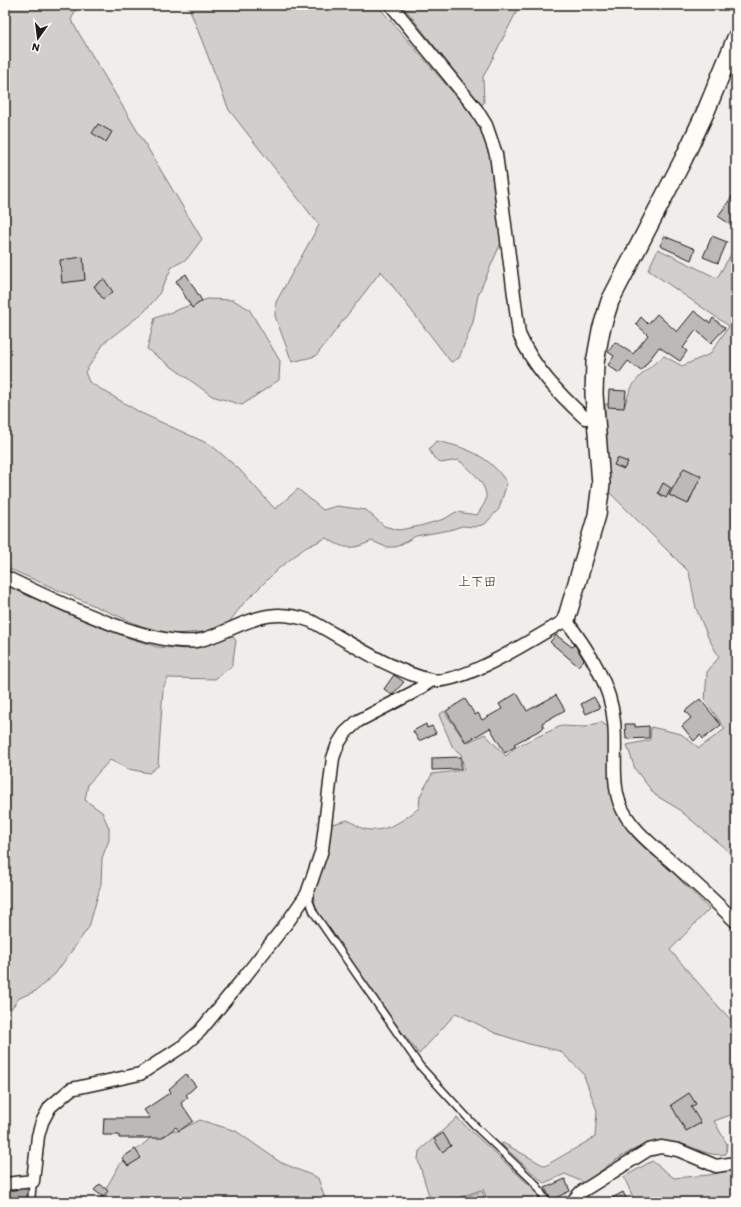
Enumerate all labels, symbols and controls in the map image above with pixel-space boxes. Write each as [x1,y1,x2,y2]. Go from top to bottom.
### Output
north arrow [18,18,58,58]
text: N [31,40,41,54]
district label: 上下田 [457,574,497,589]

